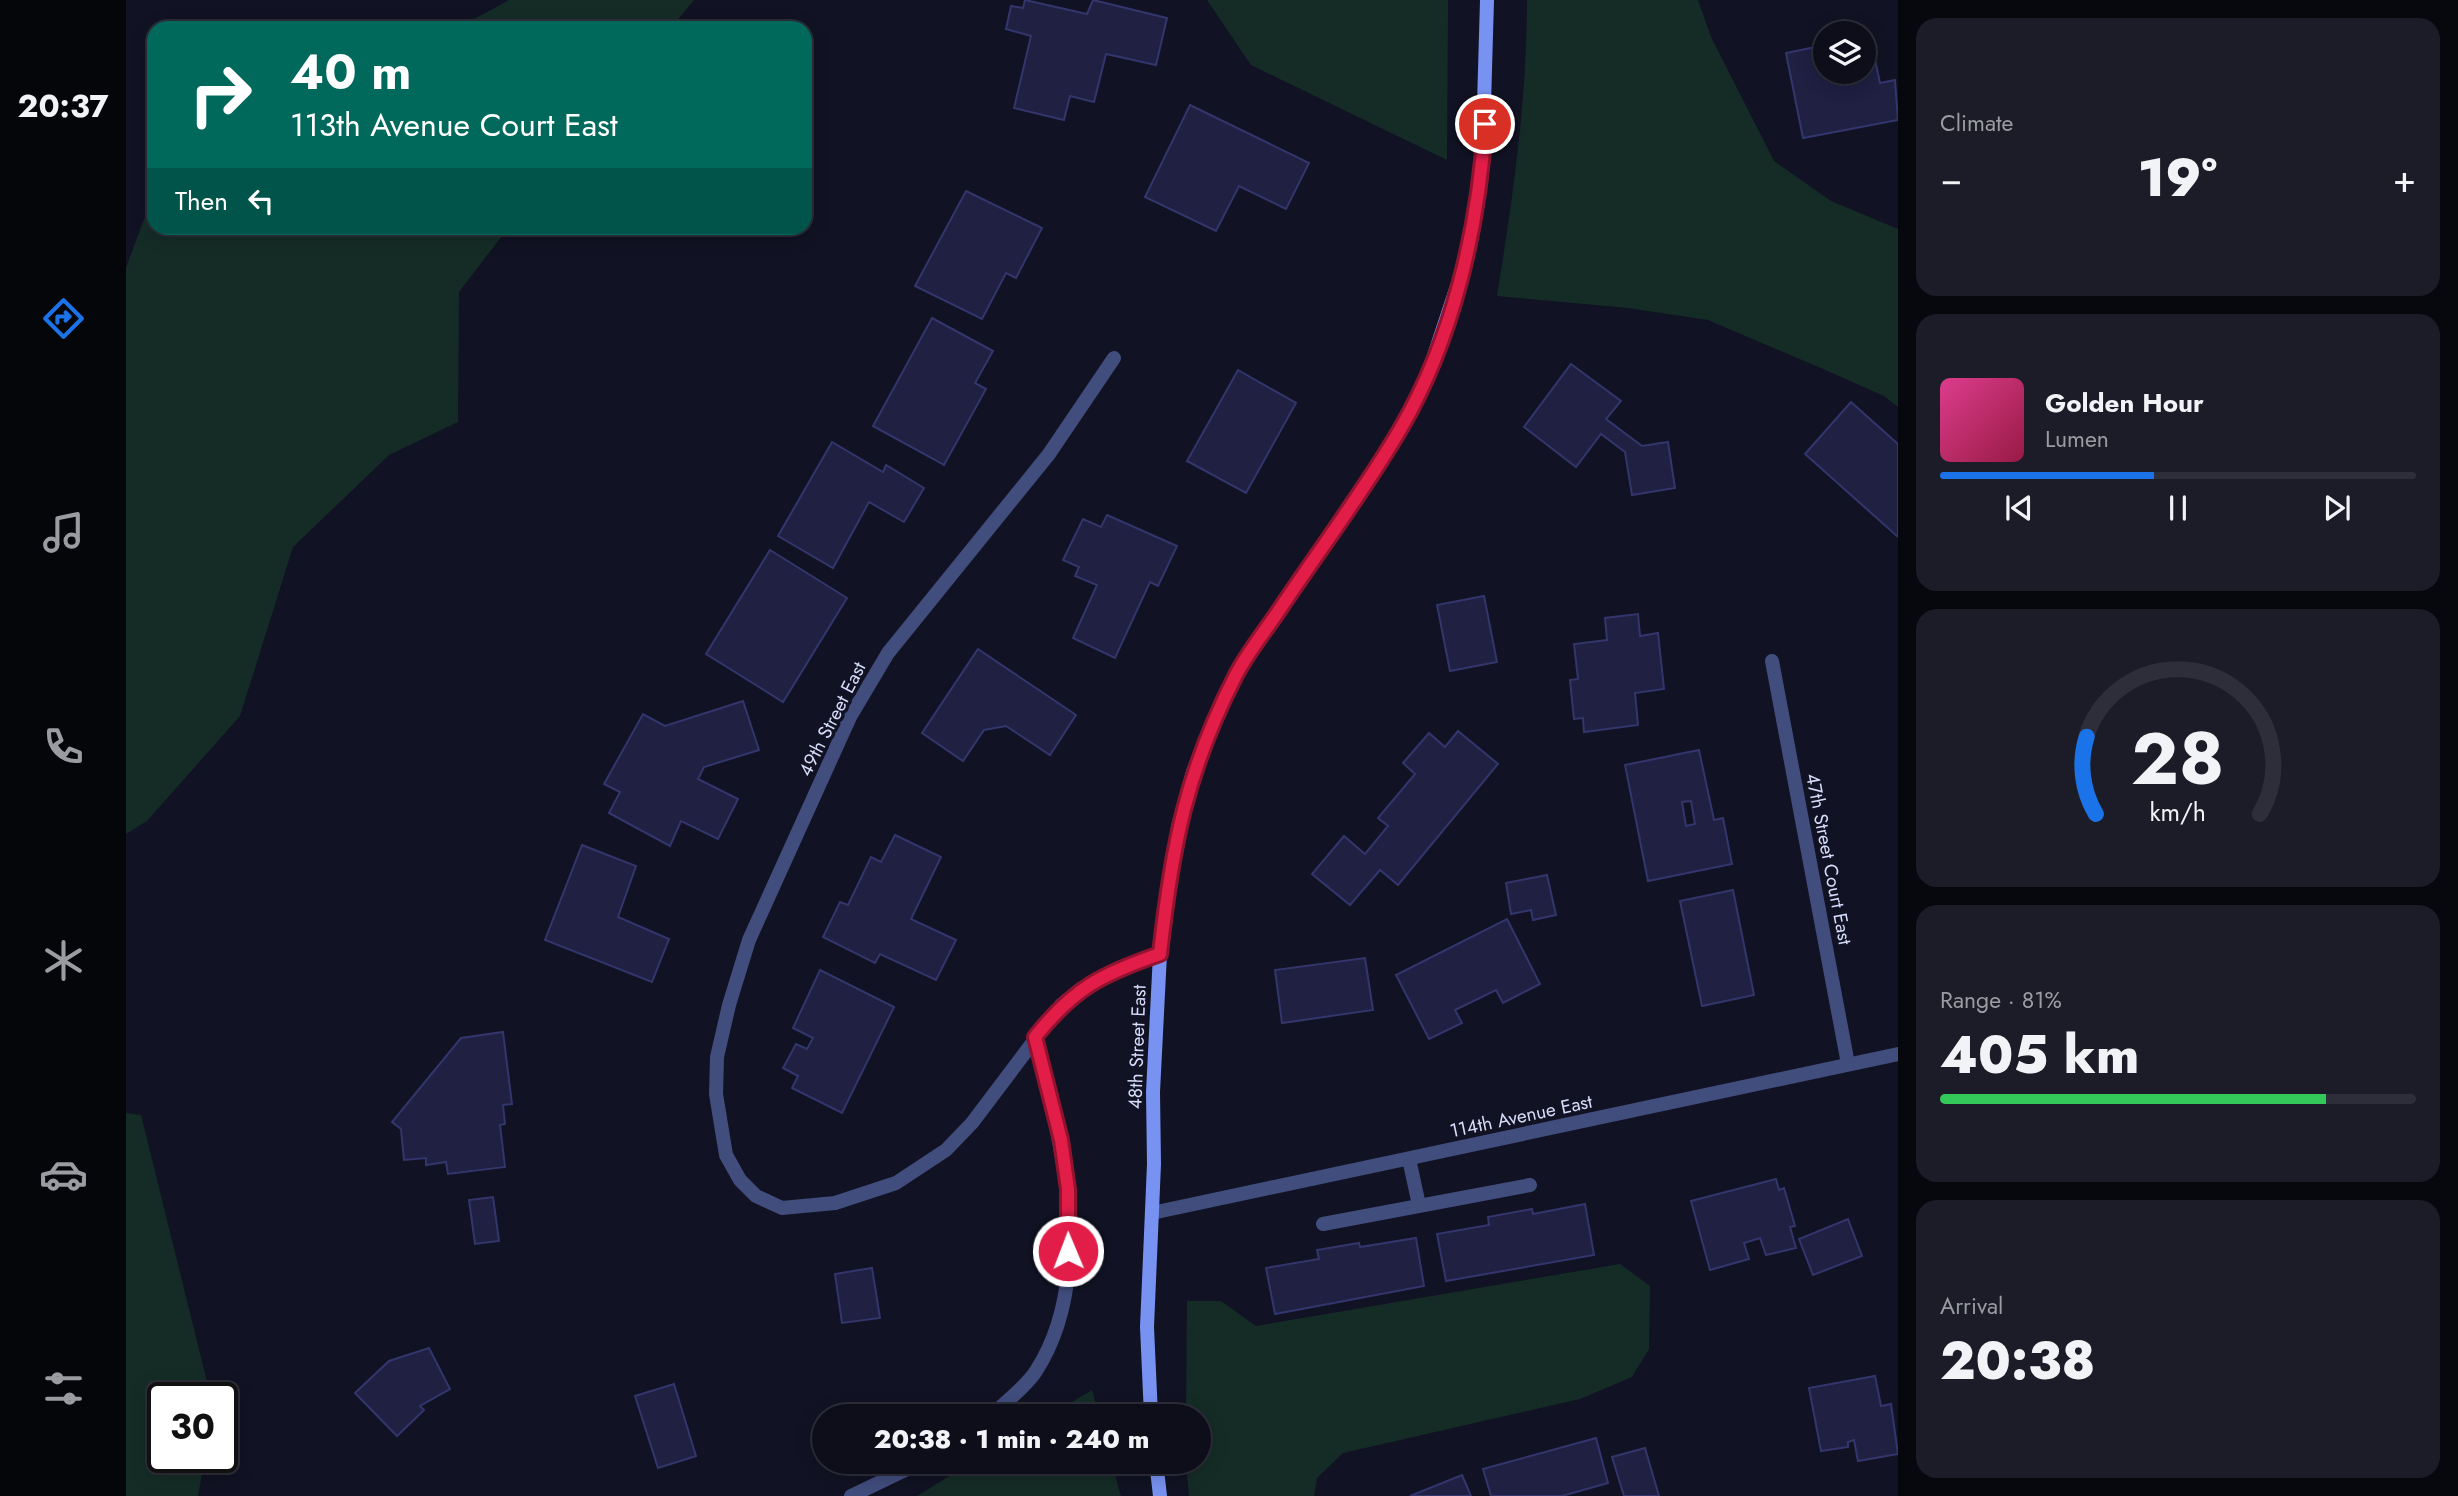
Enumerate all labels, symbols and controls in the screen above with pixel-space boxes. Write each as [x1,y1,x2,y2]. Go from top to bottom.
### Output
map controls [1813,21,1876,84]
button: layers [1813,21,1876,84]
text: 40 m [290,37,412,107]
icon: right [175,49,266,140]
text: 20:37 [17,83,109,129]
pin [1455,94,1515,154]
text: 113th Avenue Court East [290,102,618,148]
icon: arrive [1466,105,1504,143]
text: Climate [1940,106,2013,140]
text: 19° [2138,140,2217,216]
text: − [1940,151,1962,206]
text: + [2393,151,2416,206]
text: Then [175,182,228,220]
icon: left [242,182,280,220]
icon: directions [39,294,88,343]
text: Golden Hour [2045,384,2204,422]
text: Lumen [2045,422,2109,456]
icon: previous [2000,489,2038,527]
icon: pause [2159,489,2197,527]
icon: next [2318,489,2356,527]
icon: music [39,508,88,557]
street label: 49th Street East [792,657,873,781]
text: 28 [2131,706,2225,811]
icon: phone [39,722,88,771]
street label: 47th Street Court East [1799,771,1859,948]
text: km/h [2150,794,2206,830]
icon: climate [39,936,88,985]
text: Range · 81% [1940,983,2062,1017]
street label: 48th Street East [1121,984,1153,1110]
text: 405 km [1940,1017,2139,1093]
street label: 114th Avenue East [1447,1088,1595,1144]
icon: car [39,1150,88,1199]
position arrow [1031,1214,1105,1288]
text: Arrival [1940,1289,2003,1323]
text: 20:38 [1940,1323,2095,1399]
icon: filters [39,1364,88,1413]
speed limit sign: 30 [147,1382,238,1473]
text: 20:38 · 1 min · 240 m [874,1420,1149,1458]

